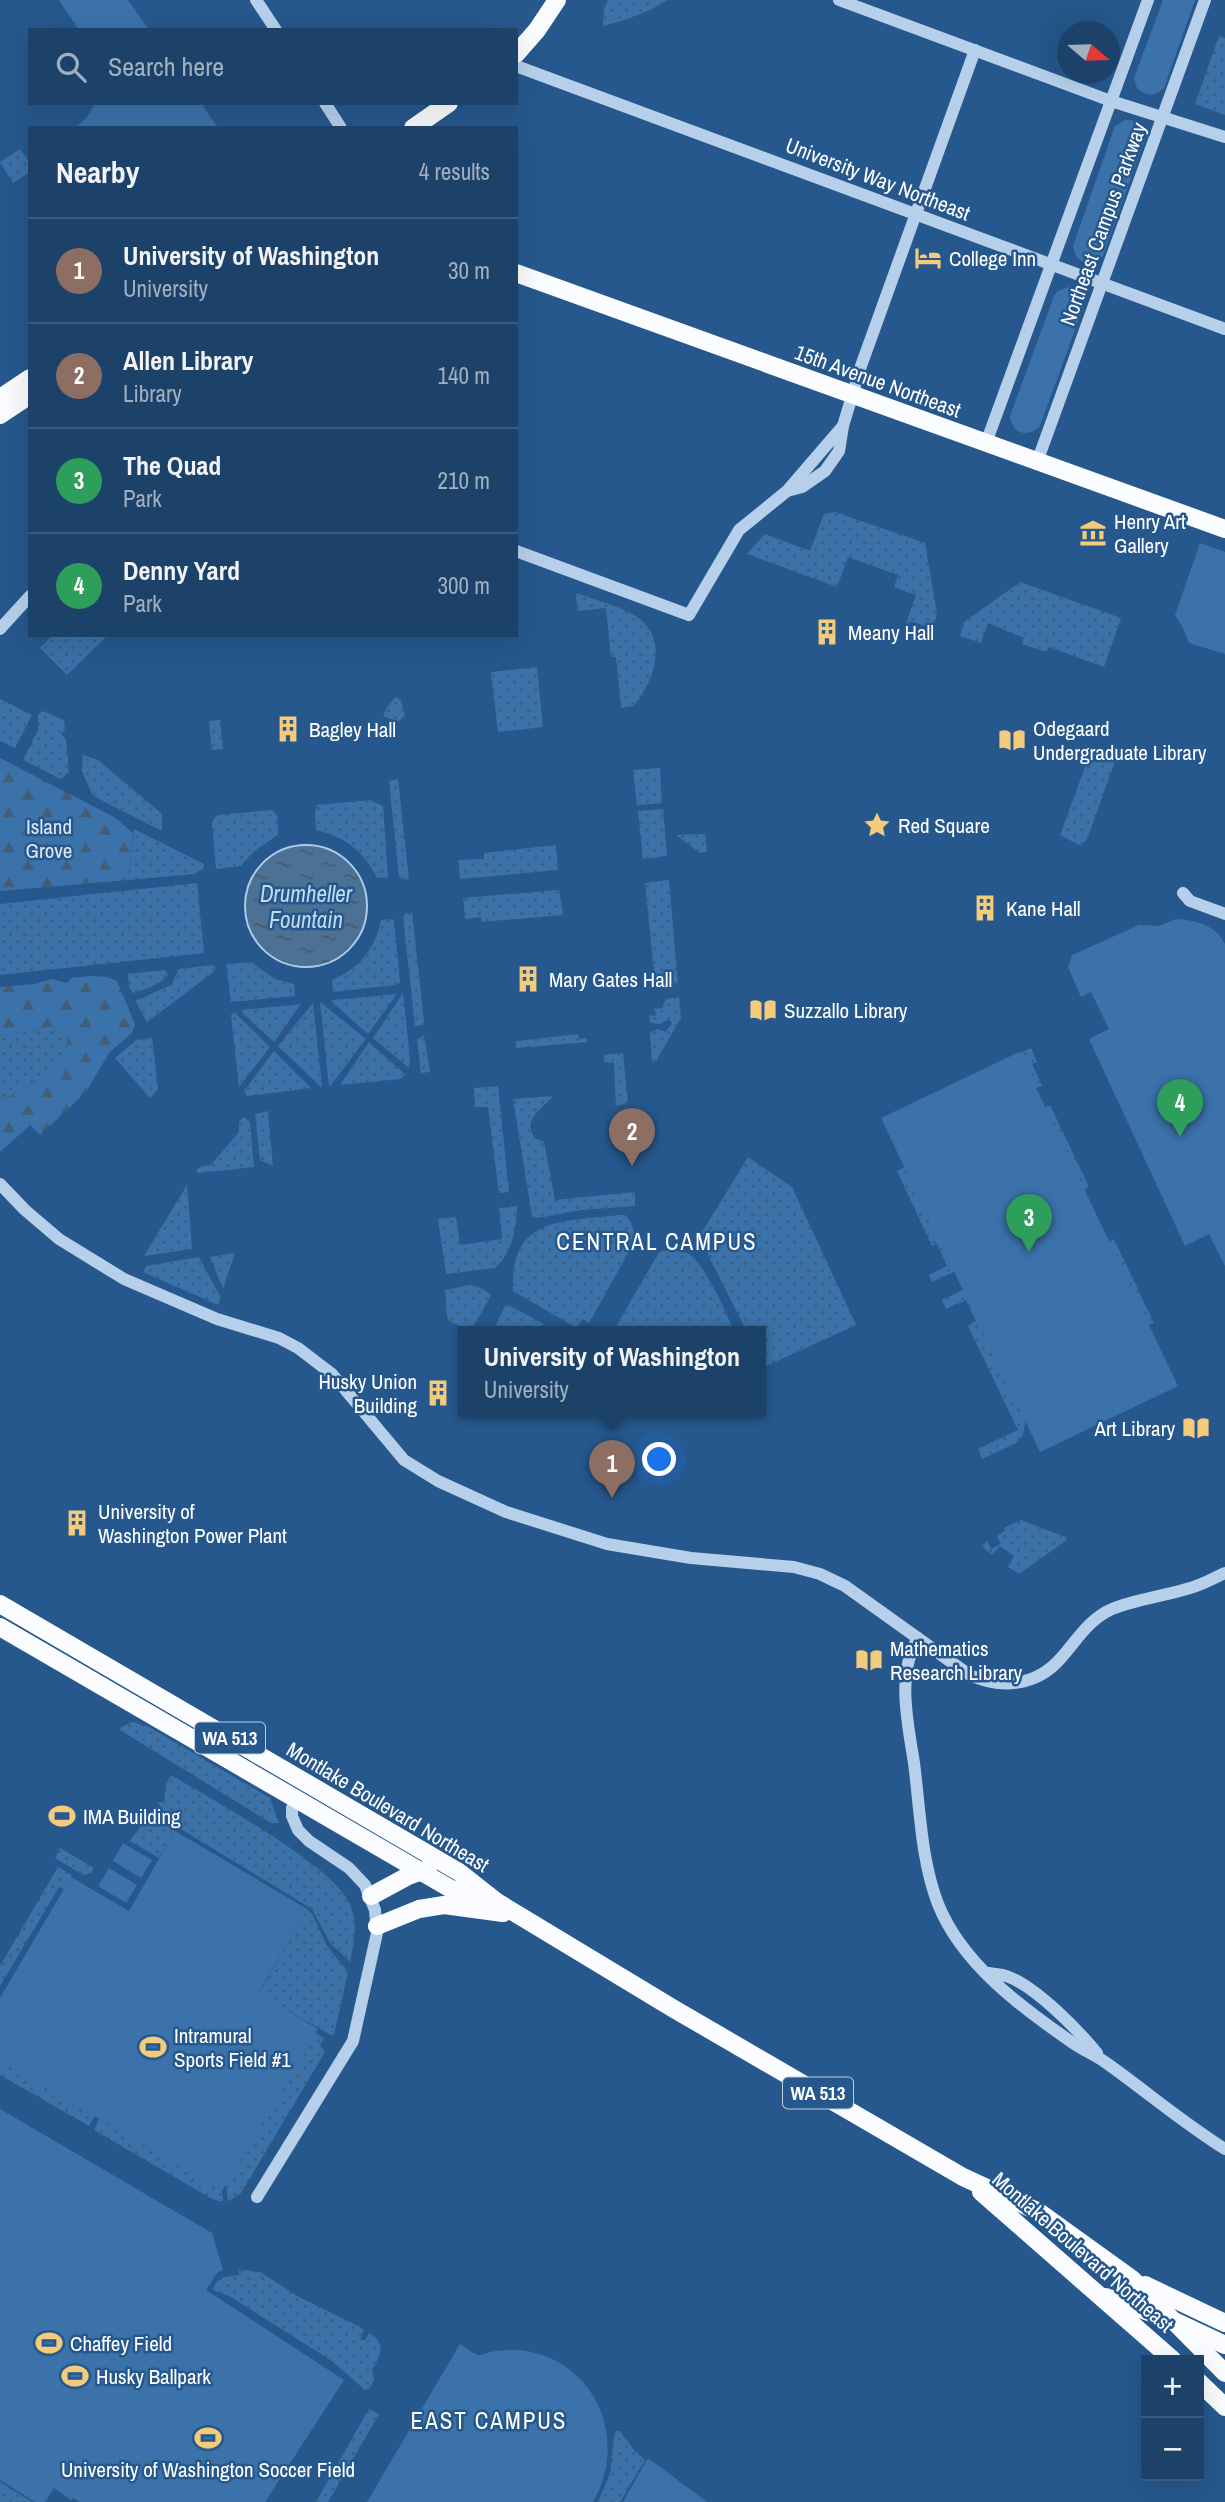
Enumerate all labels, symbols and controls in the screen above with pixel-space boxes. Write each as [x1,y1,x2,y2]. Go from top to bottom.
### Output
north arrow [1057,21,1120,84]
search box [28,28,518,105]
icon: search [52,48,90,86]
text: Search here [108,49,224,84]
street label: Northeast Campus Parkway [1053,118,1153,330]
street label: University Way Northeast [782,130,975,228]
text: Nearby [56,152,139,192]
text: 4 results [419,156,490,187]
text: University of Washington [123,238,379,273]
hotel icon: College Inn [913,243,943,273]
place label: College Inn [949,244,1036,273]
text: 1 [74,255,84,286]
text: 30 m [448,255,490,286]
text: University [123,273,208,304]
street label: 15th Avenue Northeast [791,337,965,425]
text: Allen Library [123,343,253,378]
text: 2 [74,360,84,391]
text: 140 m [438,360,490,391]
text: Library [123,378,182,409]
text: The Quad [123,448,221,483]
text: 3 [74,465,84,496]
text: 210 m [438,465,490,496]
text: Park [123,483,162,514]
place label: Henry Art Gallery [1114,507,1186,560]
museum icon: Henry Art Gallery [1078,518,1108,548]
text: Denny Yard [123,553,240,588]
text: 4 [74,570,84,601]
text: 300 m [438,570,490,601]
text: Park [123,588,162,619]
building icon: Meany Hall [812,617,842,647]
place label: Meany Hall [848,618,934,647]
building icon: Bagley Hall [273,714,303,744]
place label: Odegaard Undergraduate Library [1033,714,1207,767]
place label: Bagley Hall [309,715,396,744]
library icon: Odegaard Undergraduate Library [997,725,1027,755]
place icon: Red Square [862,810,892,840]
place label: Red Square [898,811,990,840]
park label: Island Grove [26,812,72,865]
water label: Drumheller Fountain [260,878,353,935]
building icon: Kane Hall [970,893,1000,923]
place label: Kane Hall [1006,894,1081,923]
building icon: Mary Gates Hall [513,964,543,994]
place label: Mary Gates Hall [549,965,672,994]
library icon: Suzzallo Library [748,995,778,1025]
place label: Suzzallo Library [784,996,908,1025]
pin: 4 [1157,1079,1203,1137]
pin: 2 [609,1108,655,1166]
pin: 3 [1006,1194,1052,1252]
district label: CENTRAL CAMPUS [556,1226,758,1257]
popup [458,1326,766,1417]
text: University of Washington [484,1339,740,1374]
place label: Husky Union Building [318,1367,417,1420]
text: University [484,1374,569,1405]
building icon: Husky Union Building [423,1378,453,1408]
library icon: Art Library [1181,1413,1211,1443]
place label: Art Library [1094,1414,1175,1443]
pin: 1 [589,1440,635,1498]
your location [642,1442,676,1476]
place label: University of Washington Power Plant [98,1497,287,1550]
building icon: University of Washington Power Plant [62,1508,92,1538]
place label: Mathematics Research Library [890,1634,1022,1687]
library icon: Mathematics Research Library [854,1645,884,1675]
road number: WA 513 [195,1722,265,1754]
street label: Montlake Boulevard Northeast [281,1735,495,1879]
sports icon: IMA Building [47,1801,77,1831]
place label: IMA Building [83,1802,181,1831]
place label: Intramural Sports Field #1 [174,2021,291,2074]
sports icon: Intramural Sports Field #1 [138,2032,168,2062]
road number: WA 513 [783,2078,853,2108]
street label: Montlake Boulevard Northeast [986,2165,1180,2339]
sports icon: Chaffey Field [34,2328,64,2358]
place label: Chaffey Field [70,2329,172,2358]
map controls [1141,2355,1204,2481]
button: + [1141,2355,1204,2418]
sports icon: Husky Ballpark [60,2361,90,2391]
place label: Husky Ballpark [96,2362,211,2391]
district label: EAST CAMPUS [411,2405,567,2436]
button: − [1141,2418,1204,2481]
sports icon: University of Washington Soccer Field [193,2423,223,2453]
place label: University of Washington Soccer Field [61,2455,355,2484]

